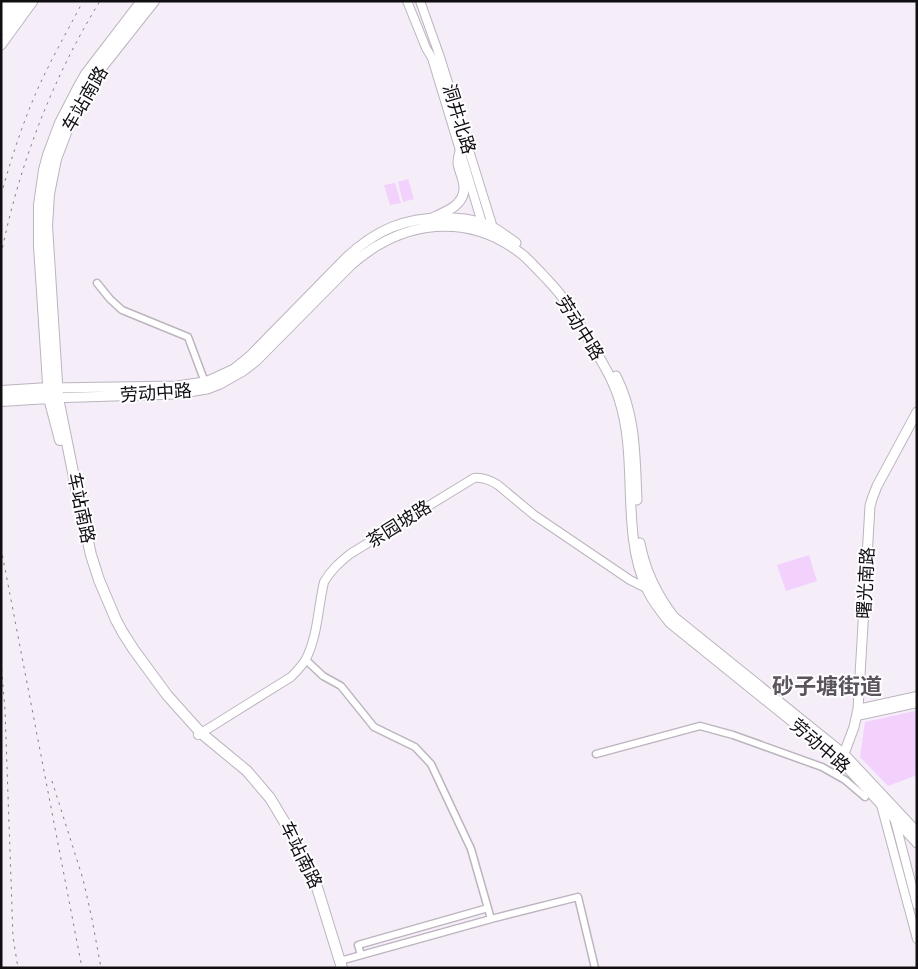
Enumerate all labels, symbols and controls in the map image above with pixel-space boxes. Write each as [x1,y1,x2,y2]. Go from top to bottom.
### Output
street label: 车站南路 [56,61,113,136]
street label: 洞井北路 [438,81,482,157]
street label: 劳动中路 [552,291,610,364]
street label: 劳动中路 [119,378,193,406]
street label: 车站南路 [63,470,101,546]
street label: 茶园坡路 [362,494,435,552]
street label: 曙光南路 [851,546,879,620]
district label: 砂子塘街道 [772,671,882,701]
street label: 劳动中路 [786,713,856,778]
street label: 车站南路 [275,817,328,892]

